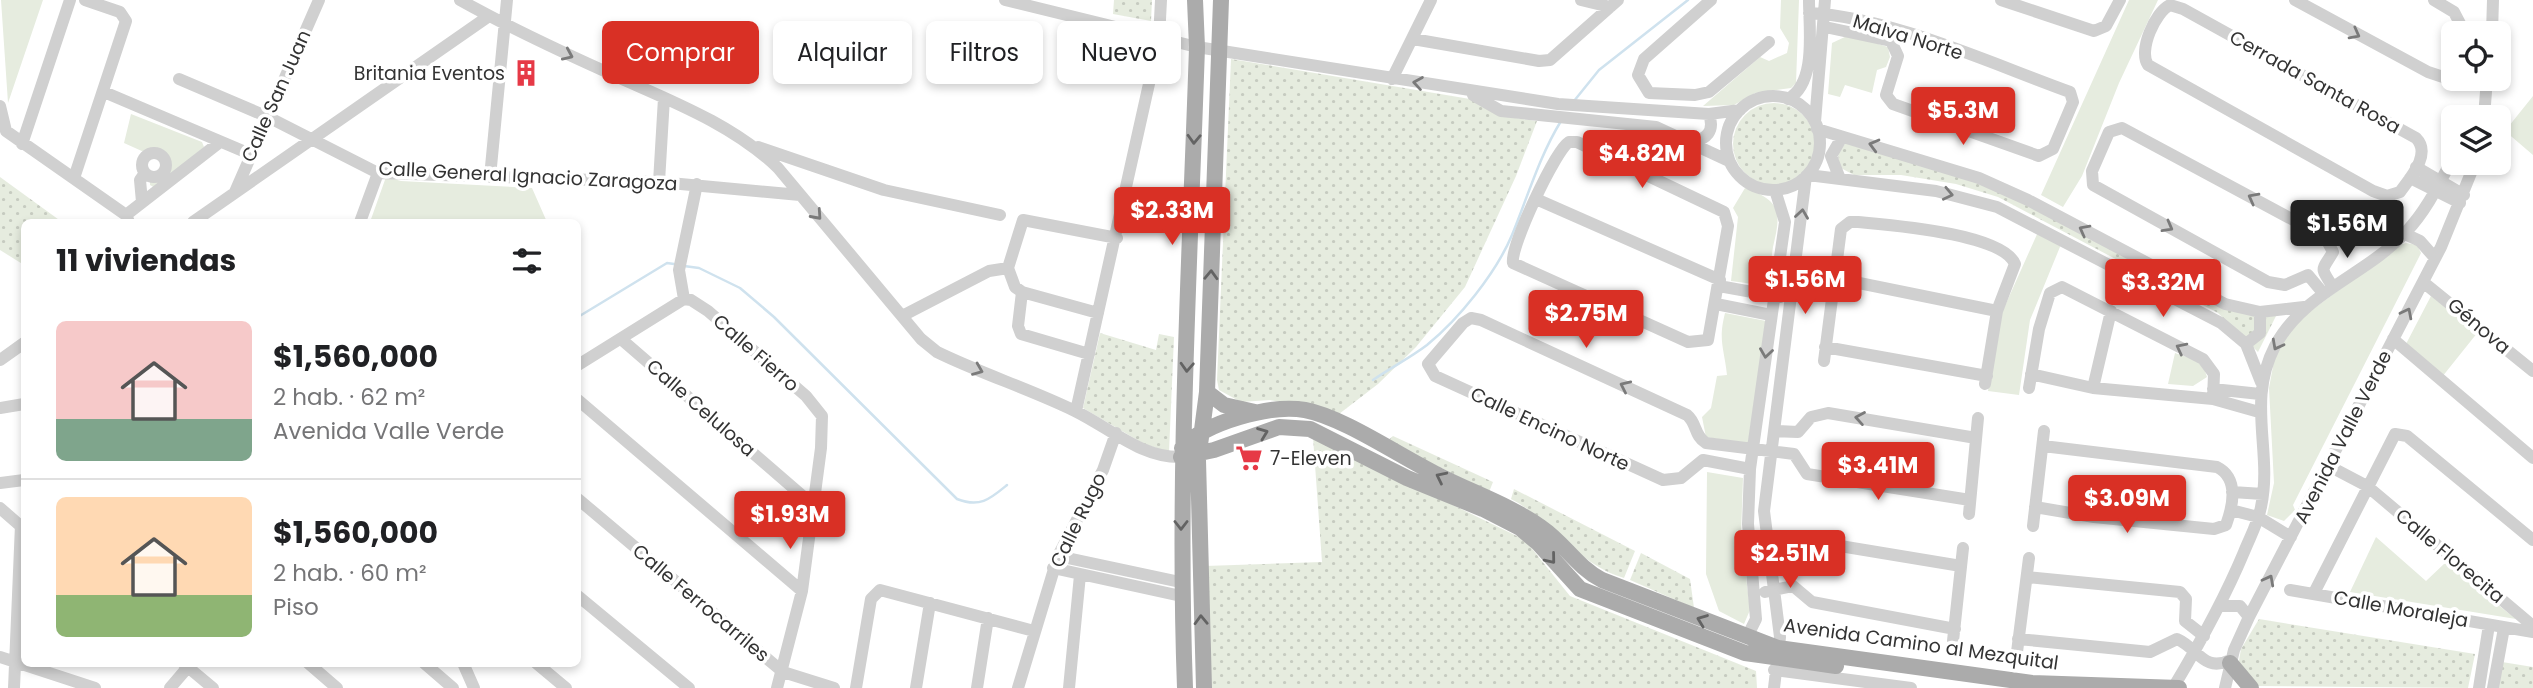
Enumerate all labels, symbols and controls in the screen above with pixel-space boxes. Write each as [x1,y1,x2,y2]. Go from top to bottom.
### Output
street label: Malva Norte [1850,7,1966,67]
chip: Comprar [602,21,759,84]
chip: Alquilar [773,21,912,84]
chip: Filtros [926,21,1043,84]
chip: Nuevo [1057,21,1181,84]
map controls [2441,21,2511,175]
button: locate [2441,21,2511,91]
street label: Cerrada Santa Rosa [2225,24,2405,140]
one-way arrow [2348,25,2360,39]
street label: Calle San Juan [235,26,317,166]
one-way arrow [561,47,573,61]
building icon: Britania Eventos [511,58,541,88]
place label: Britania Eventos [354,60,505,87]
one-way arrow [1412,76,1423,91]
pin: $5.3M [1914,88,2012,147]
text: $5.3M [1927,94,1999,126]
button: layers [2441,105,2511,175]
pin: $4.82M [1585,130,1699,190]
one-way arrow [1186,134,1202,145]
text: $4.82M [1599,137,1685,169]
one-way arrow [1868,139,1880,153]
street label: Calle General Ignacio Zaragoza [378,155,678,197]
one-way arrow [1942,185,1954,200]
pin: $2.33M [1115,188,1229,247]
one-way arrow [2247,193,2260,206]
text: $2.33M [1130,194,1214,226]
pin: $1.56M [2290,201,2404,260]
one-way arrow [809,206,821,219]
text: $1.56M [2307,207,2387,239]
one-way arrow [1795,208,1810,220]
one-way arrow [2161,219,2174,232]
one-way arrow [2079,225,2092,238]
text: 11 viviendas [56,239,236,282]
icon: filters [508,242,546,280]
pin: $1.56M [1748,256,1862,316]
pin: $3.32M [2106,260,2220,319]
text: $1.56M [1765,263,1845,295]
text: $3.32M [2121,266,2205,298]
one-way arrow [1204,269,1219,280]
pin: $2.75M [1529,290,1643,350]
street label: Génova [2442,292,2516,360]
text: $2.75M [1544,297,1628,329]
street label: Calle Fierro [707,308,805,398]
one-way arrow [2399,308,2412,320]
text: $1,560,000 [273,335,438,378]
one-way arrow [2271,338,2285,350]
one-way arrow [2176,342,2188,356]
street label: Avenida Valle Verde [2288,346,2398,528]
one-way arrow [1758,347,1773,359]
icon: home [112,349,196,433]
street label: Calle Celulosa [641,353,761,463]
one-way arrow [971,361,983,375]
one-way arrow [1179,361,1194,372]
street label: Calle Encino Norte [1466,380,1634,478]
one-way arrow [1620,380,1632,394]
text: 2 hab. · 62 m² [273,381,425,413]
one-way arrow [1854,411,1866,426]
text: Avenida Valle Verde [273,415,504,447]
one-way arrow [1256,427,1268,441]
pin: $3.41M [1821,442,1935,502]
supermarket icon: 7-Eleven [1234,443,1264,473]
place label: 7-Eleven [1270,445,1352,472]
text: $3.41M [1838,449,1918,481]
street label: Calle Rugo [1043,468,1113,572]
one-way arrow [1436,471,1448,485]
pin: $3.09M [2070,476,2184,535]
text: $3.09M [2084,482,2170,514]
pin: $1.93M [733,491,847,551]
text: $1.93M [750,498,830,530]
street label: Calle Florecita [2390,502,2510,610]
text: $1,560,000 [273,511,438,554]
one-way arrow [1173,520,1189,531]
icon: home [112,525,196,609]
pin: $2.51M [1733,530,1847,590]
text: $2.51M [1750,537,1830,569]
street label: Calle Ferrocarriles [627,538,775,668]
one-way arrow [1543,552,1556,564]
text: 2 hab. · 60 m² [273,557,427,589]
one-way arrow [2260,575,2274,587]
street label: Calle Moraleja [2332,584,2470,634]
text: Piso [273,591,319,623]
street label: Avenida Camino al Mezquital [1782,611,2060,677]
one-way arrow [1194,614,1209,625]
one-way arrow [1696,614,1708,628]

